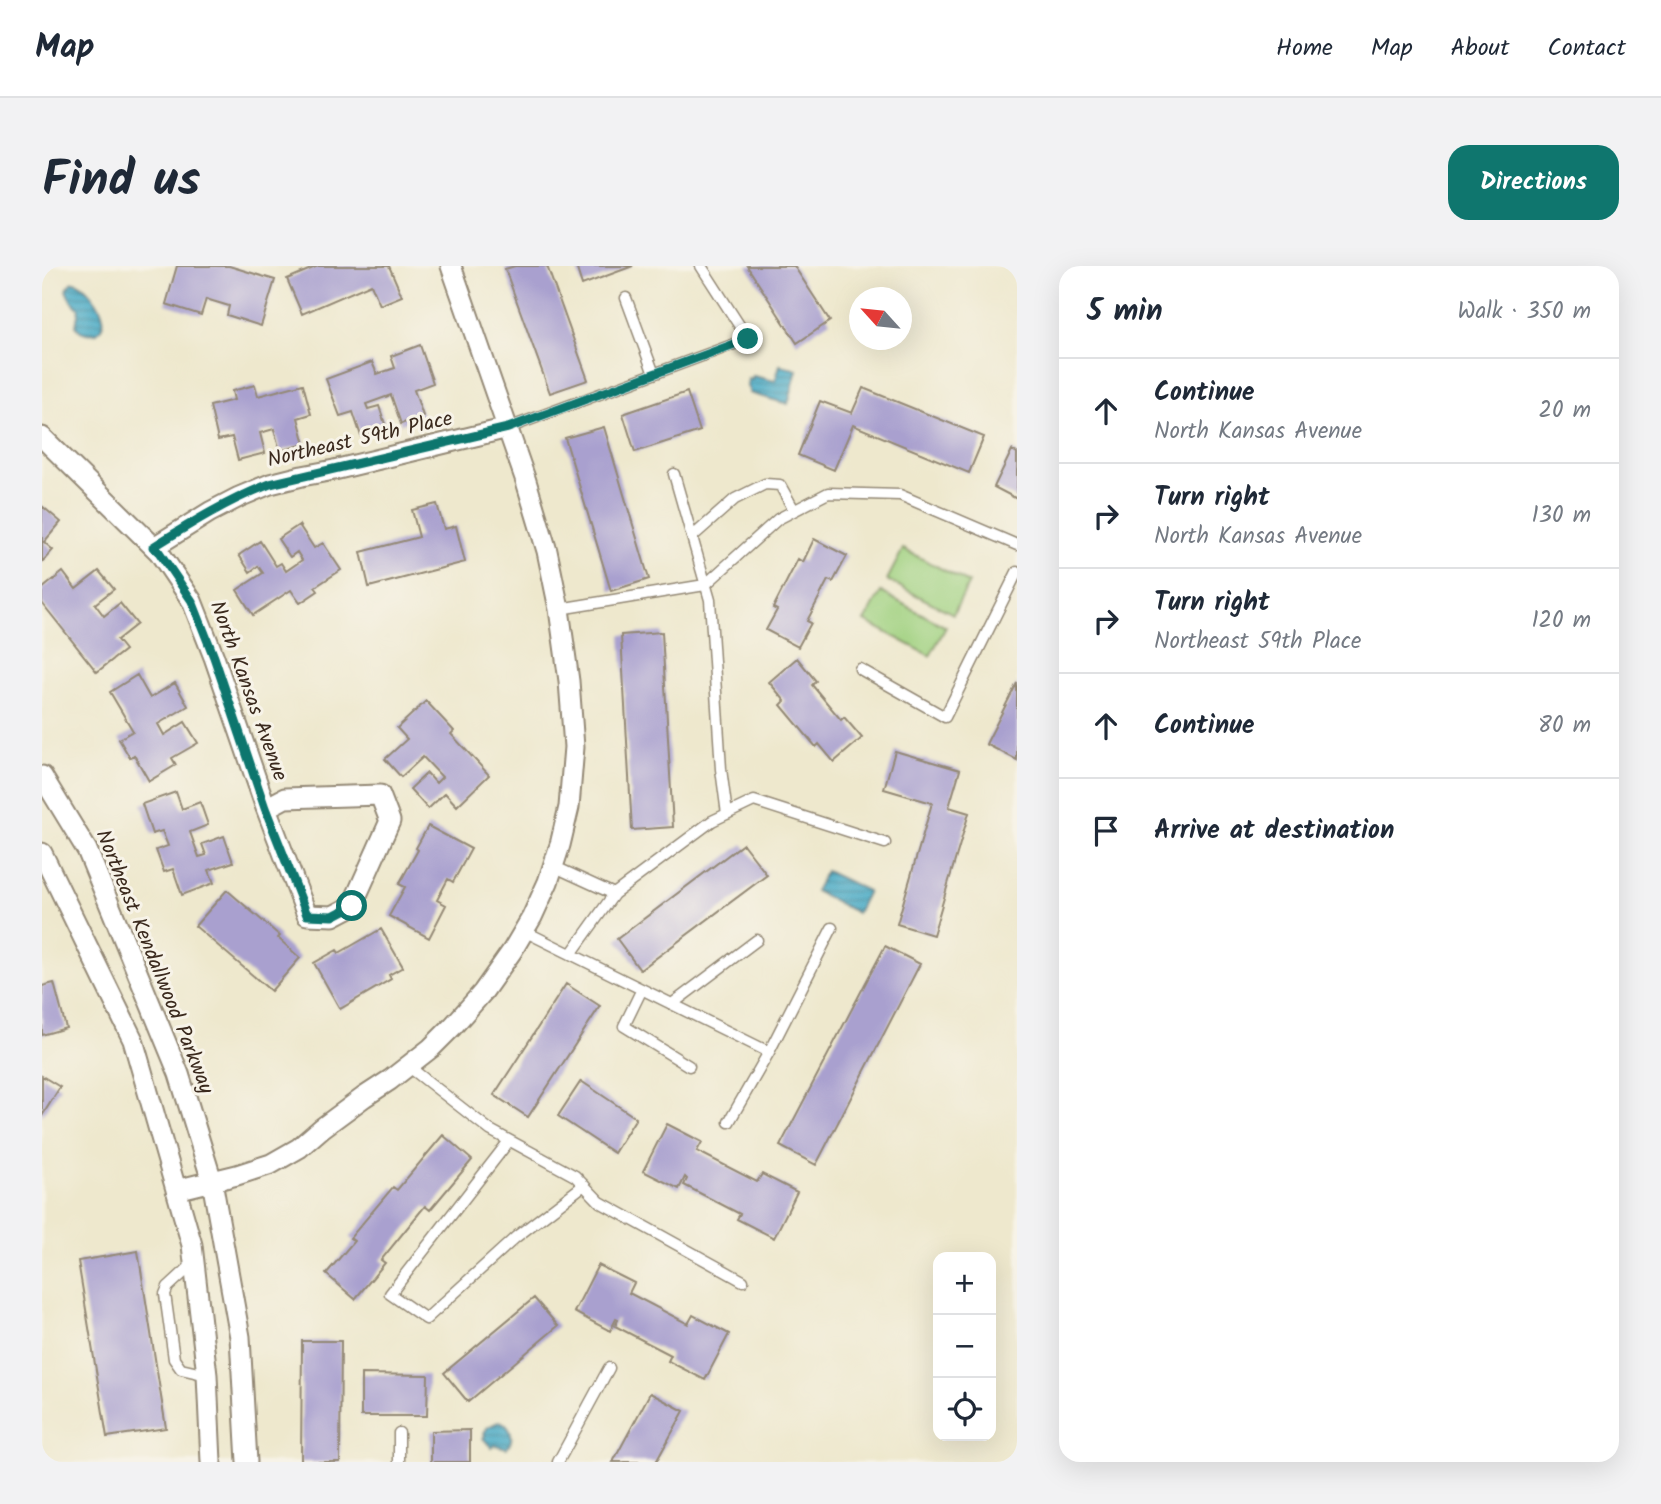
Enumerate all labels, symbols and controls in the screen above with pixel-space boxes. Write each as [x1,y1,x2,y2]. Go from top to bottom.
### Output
text: Map [35,22,95,75]
text: Home [1276,29,1333,68]
text: Map [1371,29,1413,68]
text: About [1451,29,1509,68]
text: Contact [1547,29,1626,68]
text: Find us [42,143,200,221]
button: Directions [1448,145,1619,220]
north arrow [849,287,912,350]
text: 5 min [1087,288,1163,336]
text: Walk · 350 m [1457,294,1591,330]
route end [732,323,763,354]
text: Continue [1154,372,1255,414]
icon: ahead [1087,392,1125,430]
text: 20 m [1539,393,1591,429]
street label: Northeast 59th Place [264,403,457,477]
text: North Kansas Avenue [1154,414,1362,450]
text: Turn right [1154,477,1270,519]
icon: right [1087,497,1125,535]
text: 130 m [1532,498,1591,534]
text: North Kansas Avenue [1154,519,1362,555]
text: Turn right [1154,582,1270,624]
street label: North Kansas Avenue [200,596,296,786]
icon: right [1087,602,1125,640]
text: 120 m [1531,603,1591,639]
text: Northeast 59th Place [1154,624,1361,660]
text: Continue [1154,705,1255,747]
icon: ahead [1087,707,1125,745]
text: 80 m [1538,708,1591,744]
text: Arrive at destination [1154,810,1394,852]
icon: arrive [1087,812,1125,850]
street label: Northeast Kendallwood Parkway [86,825,222,1099]
route start [336,890,367,921]
map controls [933,1252,996,1441]
button: + [933,1252,996,1315]
button: − [933,1315,996,1378]
button: locate [933,1378,996,1441]

